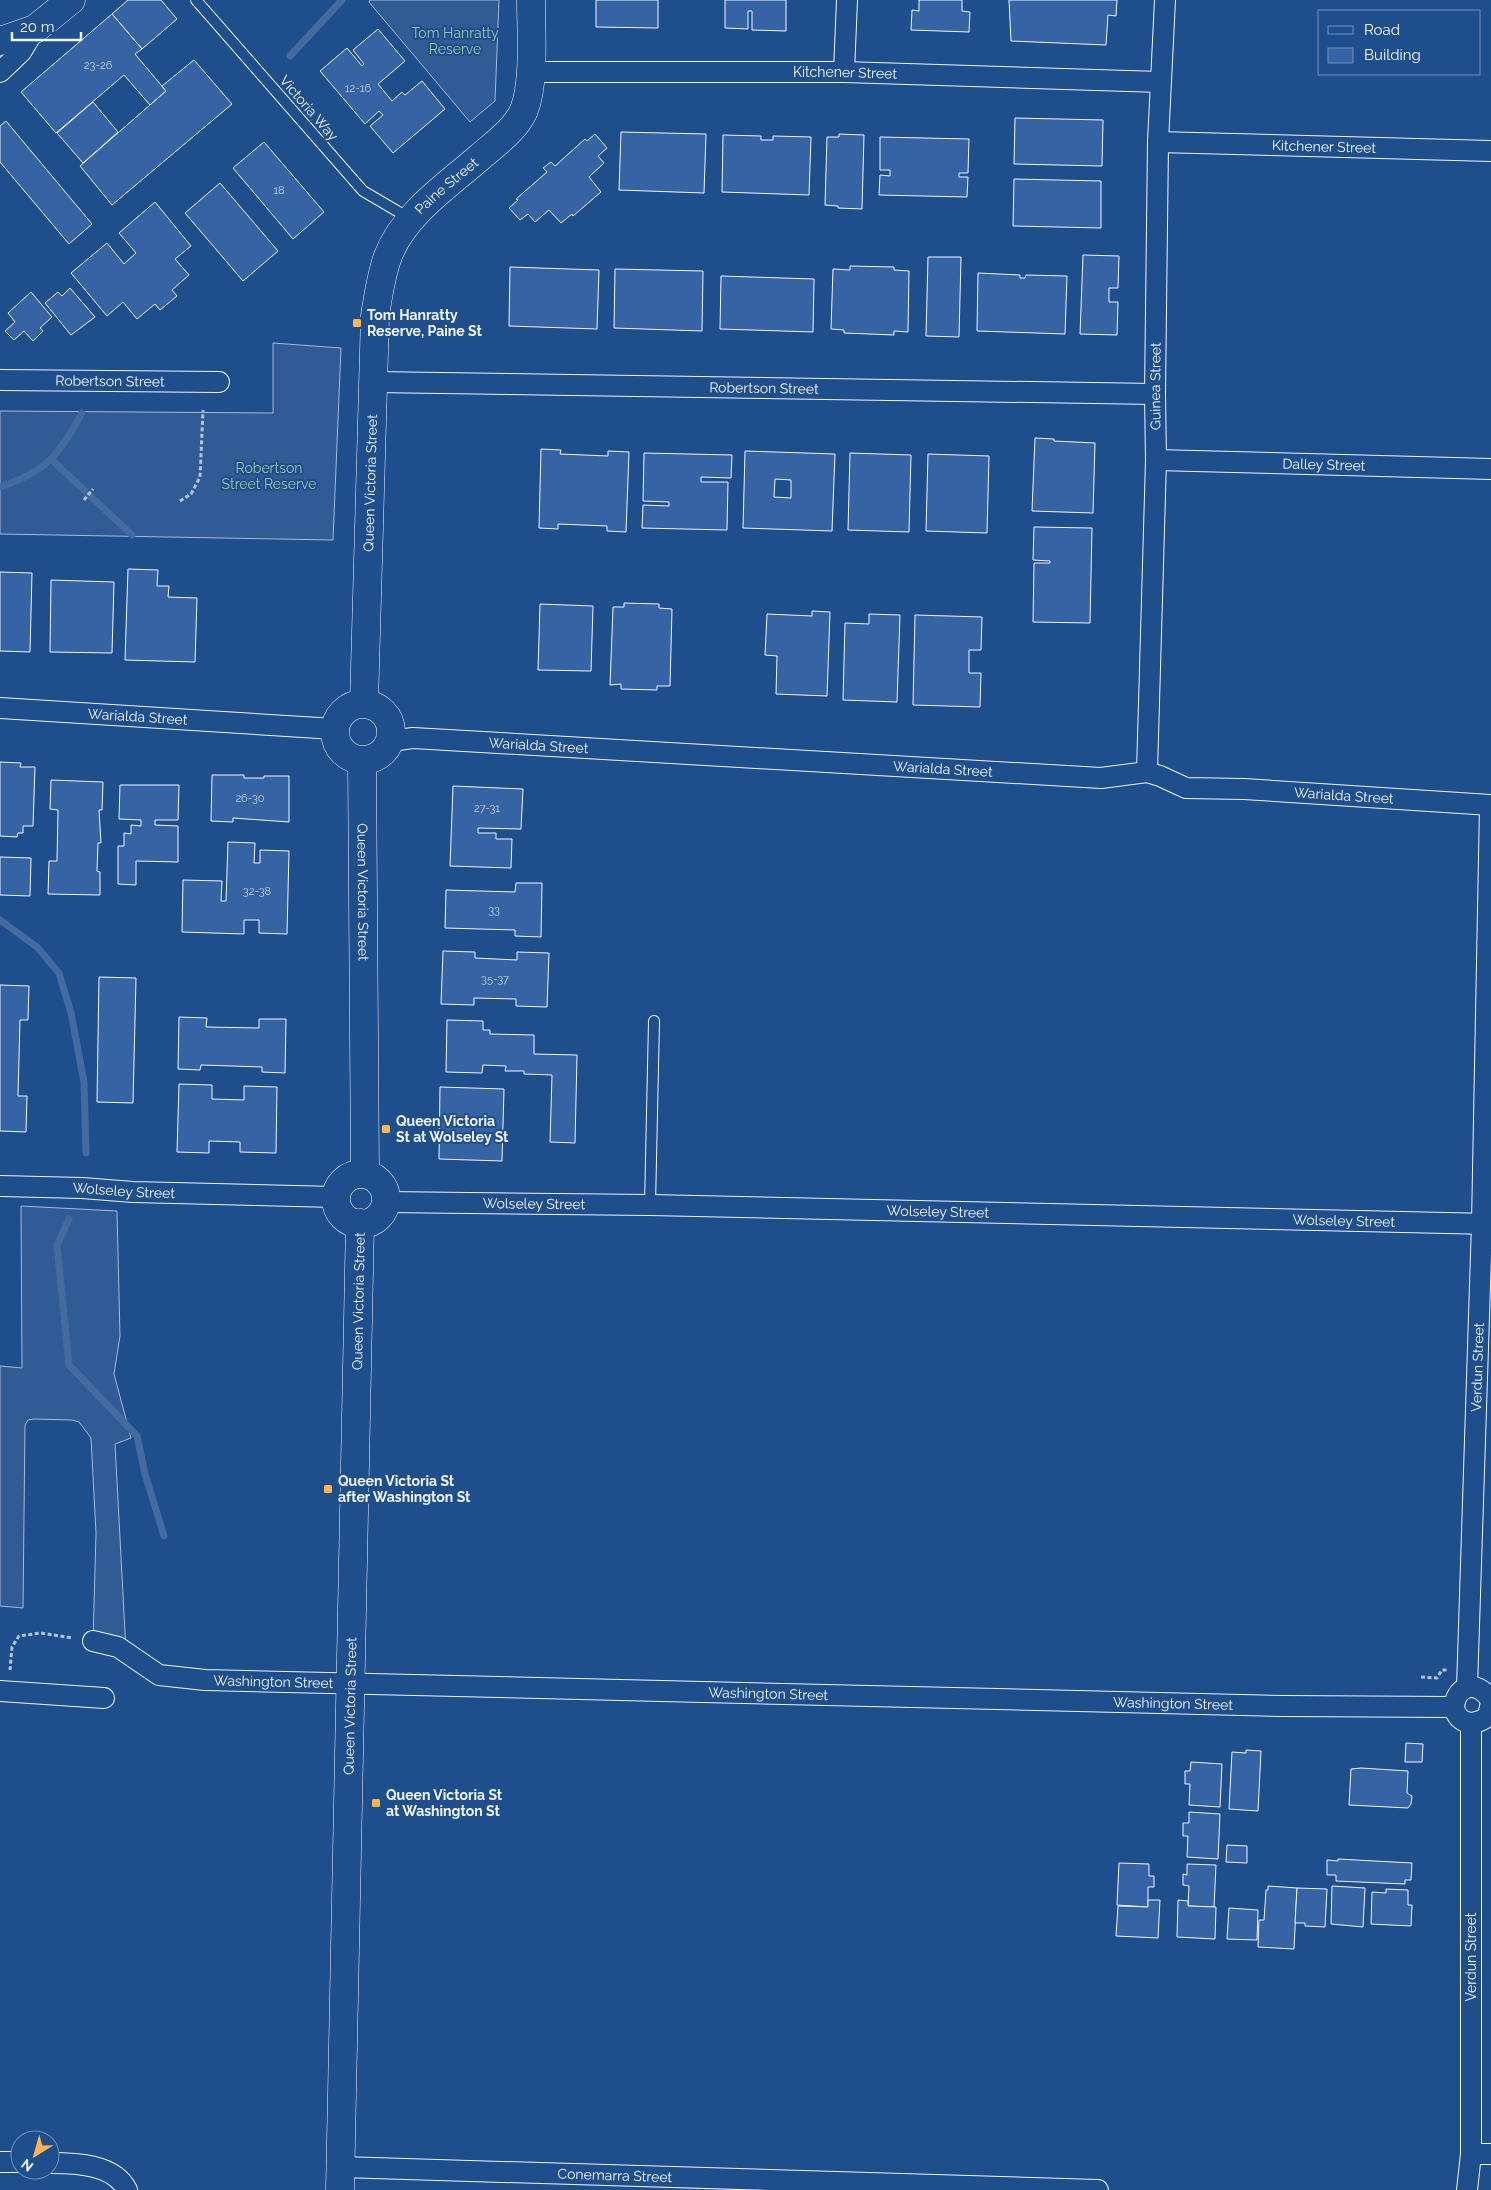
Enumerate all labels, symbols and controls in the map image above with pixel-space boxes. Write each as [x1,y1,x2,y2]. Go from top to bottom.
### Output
scale bar [12,10,81,42]
legend [1318,10,1481,75]
text: 20 m [20,18,55,36]
text: Road [1364,21,1400,39]
park label: Tom Hanratty Reserve [411,25,499,57]
text: Building [1364,46,1421,64]
house number: 23-26 [84,59,113,72]
street label: Kitchener Street [793,64,898,82]
street label: Victoria Way [276,72,342,144]
house number: 12-16 [345,82,372,95]
street label: Kitchener Street [1272,137,1377,156]
street label: Paine Street [412,154,482,217]
house number: 18 [273,184,285,197]
place label: Tom Hanratty Reserve, Paine St [367,307,482,339]
marker: Tom Hanratty Reserve, Paine St [351,317,363,329]
street label: Guinea Street [1147,342,1164,430]
street label: Robertson Street [55,373,165,390]
street label: Robertson Street [709,379,819,397]
street label: Queen Victoria Street [360,414,380,552]
street label: Dalley Street [1282,455,1366,474]
park label: Robertson Street Reserve [222,460,316,492]
street label: Warialda Street [87,706,188,728]
street label: Warialda Street [488,734,589,756]
street label: Warialda Street [893,758,993,780]
street label: Warialda Street [1293,784,1394,807]
house number: 26-30 [235,792,265,805]
house number: 27-31 [474,802,500,815]
street label: Queen Victoria Street [354,823,371,961]
house number: 32-38 [243,885,271,898]
house number: 33 [488,904,500,917]
house number: 35-37 [481,973,509,986]
place label: Queen Victoria St at Wolseley St [396,1113,509,1145]
marker: Queen Victoria St at Wolseley St [380,1123,392,1135]
street label: Wolseley Street [73,1180,175,1201]
street label: Wolseley Street [483,1195,586,1212]
street label: Wolseley Street [887,1202,990,1221]
street label: Wolseley Street [1292,1212,1395,1230]
street label: Queen Victoria Street [349,1232,368,1370]
street label: Verdun Street [1468,1322,1487,1412]
place label: Queen Victoria St after Washington St [338,1473,471,1505]
marker: Queen Victoria St after Washington St [322,1483,334,1495]
street label: Queen Victoria Street [341,1637,359,1775]
street label: Washington Street [213,1672,334,1691]
street label: Washington Street [708,1684,829,1703]
street label: Washington Street [1113,1694,1234,1713]
place label: Queen Victoria St at Washington St [386,1787,503,1819]
marker: Queen Victoria St at Washington St [370,1797,382,1809]
street label: Verdun Street [1463,1912,1479,2002]
north arrow [10,2130,60,2180]
text: N [18,2156,36,2175]
street label: Conemarra Street [557,2166,673,2185]

